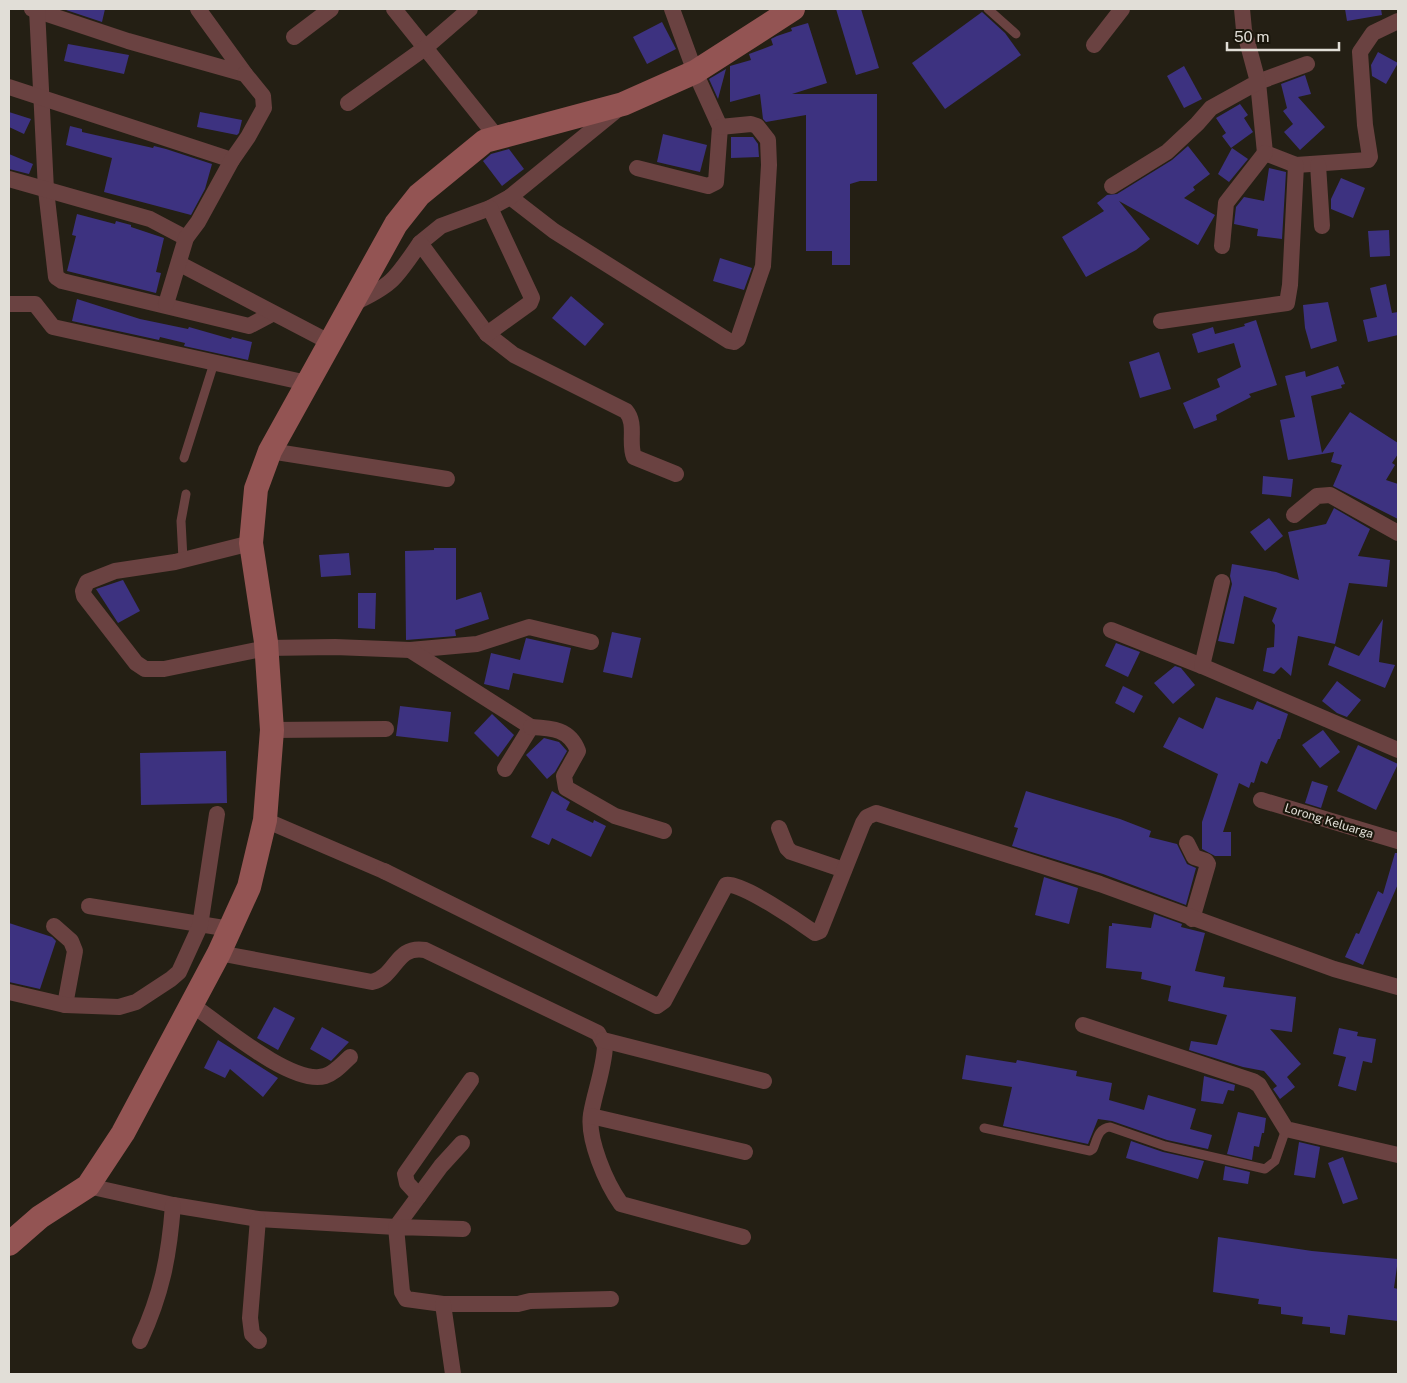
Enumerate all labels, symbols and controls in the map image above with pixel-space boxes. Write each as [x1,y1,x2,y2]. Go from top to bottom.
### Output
scale bar [1227,20,1340,52]
text: 50 m [1234,28,1269,45]
street label: Lorong Keluarga [1283,801,1375,841]

